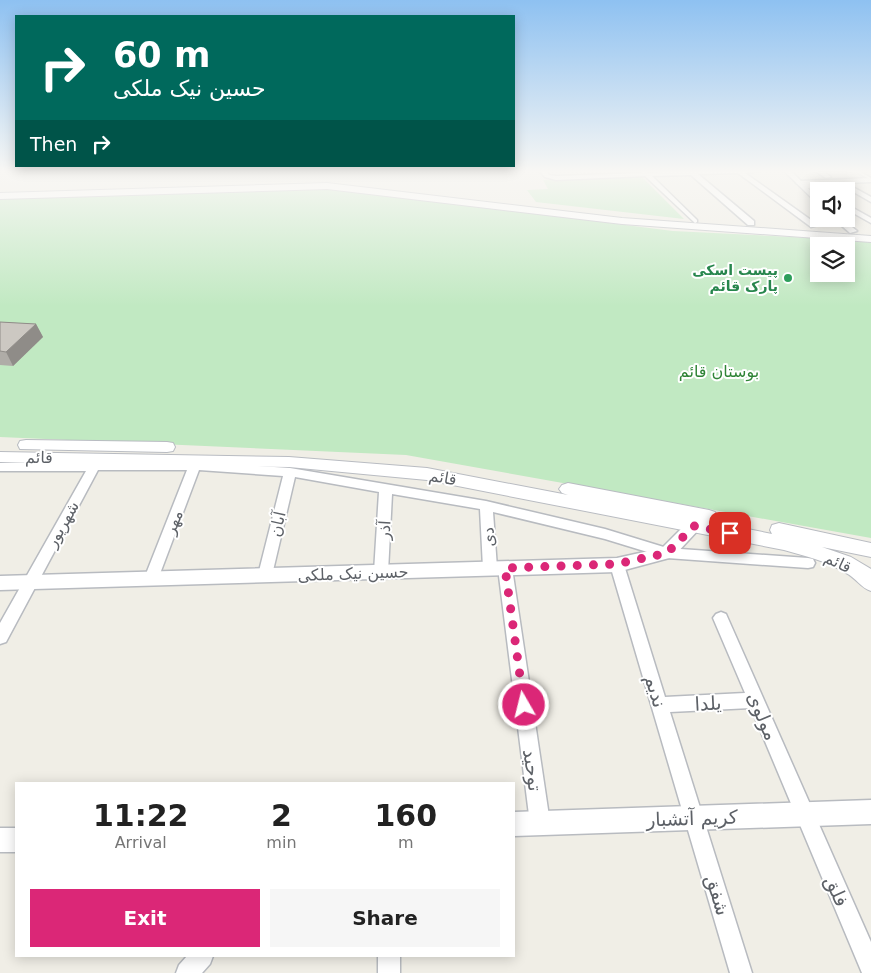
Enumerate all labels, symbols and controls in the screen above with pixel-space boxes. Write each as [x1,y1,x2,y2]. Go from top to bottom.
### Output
icon: right [30,35,95,100]
text: 60 m [113,35,210,75]
text: حسین نیک ملکی [113,76,266,101]
icon: right [87,130,115,158]
text: Then [30,133,77,155]
map controls [810,182,855,282]
button: sound [810,182,855,227]
button: layers [810,237,855,282]
place label: پیست اسکی پارک قائم [692,262,778,295]
marker: پیست اسکی پارک قائم [782,272,794,284]
park label: بوستان قائم [679,362,759,382]
street label: قائم [25,448,53,467]
street label: قائم [428,466,458,489]
street label: شهریور [42,498,84,552]
street label: مهر [160,507,188,539]
street label: آبان [265,508,290,539]
pin [709,512,751,554]
street label: آذر [374,518,396,541]
icon: arrive [716,519,744,547]
street label: دی [478,527,499,547]
street label: قائم [821,548,854,577]
street label: حسین نیک ملکی [297,562,409,586]
street label: ندیم [640,672,671,710]
position arrow [497,678,549,730]
street label: مولوی [742,688,783,744]
street label: یلدا [694,691,722,715]
street label: توحید [518,747,547,793]
text: 11:22 [93,798,188,833]
text: 2 [271,798,292,833]
text: 160 [374,798,437,833]
street label: کریم آتشبار [645,804,739,832]
text: Arrival [115,833,167,852]
text: min [266,833,297,852]
text: m [398,833,414,852]
street label: شفق [700,872,735,918]
street label: فلق [820,872,853,910]
button: Exit [30,889,260,947]
button: Share [270,889,500,947]

